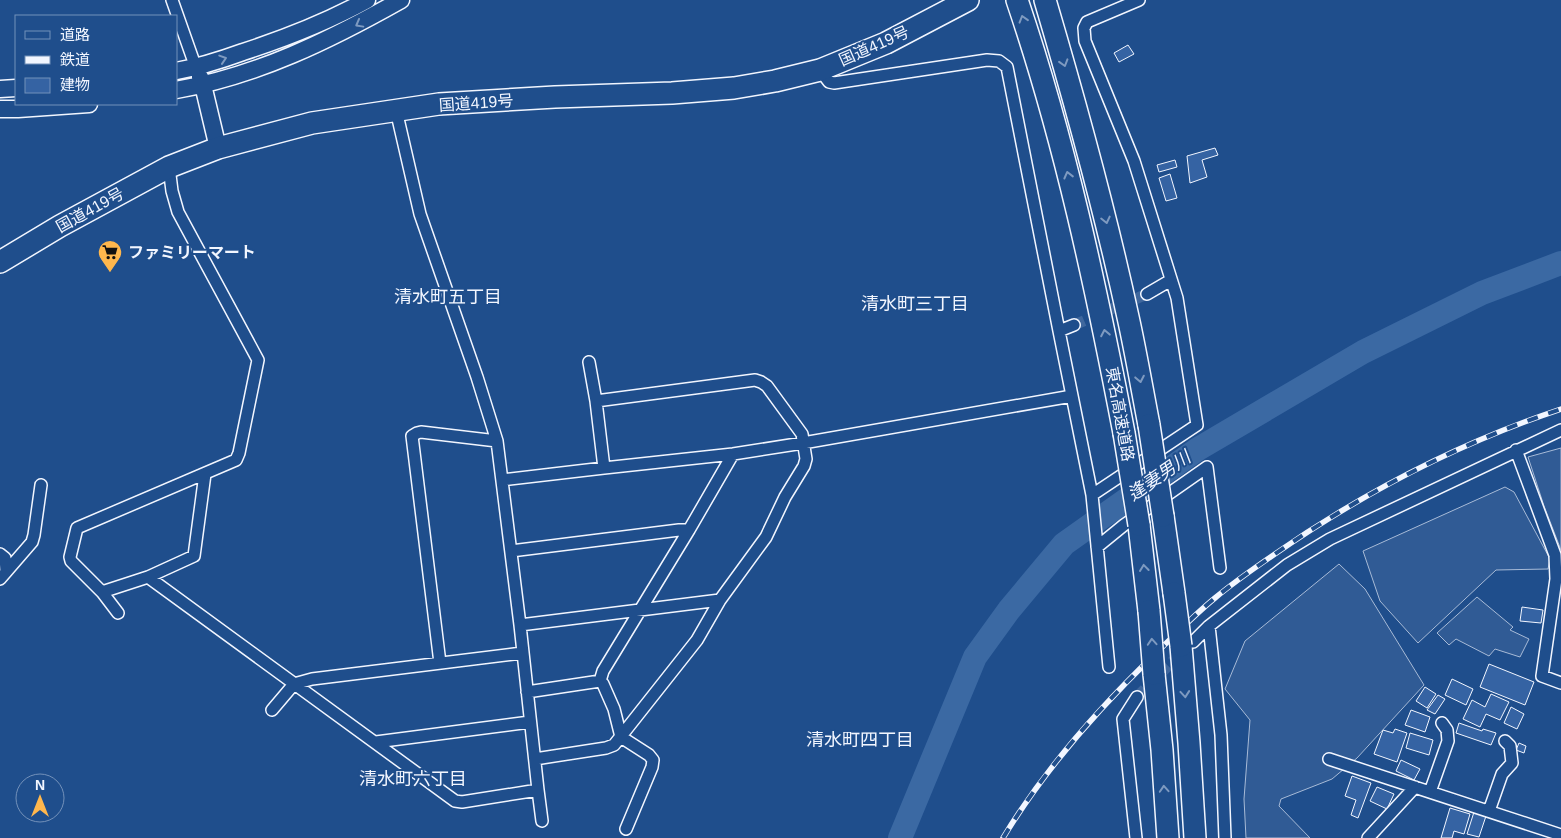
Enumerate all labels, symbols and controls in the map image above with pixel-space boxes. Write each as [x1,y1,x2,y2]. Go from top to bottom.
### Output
legend [15,15,178,105]
one-way arrow [1019,15,1029,24]
one-way arrow [355,18,364,28]
street label: 国道419号 [836,23,912,69]
text: 道路 [60,26,90,43]
text: 鉄道 [60,51,90,68]
one-way arrow [219,54,227,64]
one-way arrow [1058,59,1068,67]
text: 建物 [60,76,90,93]
street label: 国道419号 [438,92,514,114]
one-way arrow [1063,171,1074,180]
street label: 国道419号 [53,184,127,236]
one-way arrow [1100,216,1111,225]
supermarket icon: ファミリーマート [97,239,123,273]
place label: ファミリーマート [128,244,256,261]
district label: 清水町五丁目 [394,287,502,307]
district label: 清水町三丁目 [861,294,969,314]
one-way arrow [1101,329,1111,338]
street label: 東名高速道路 [1103,365,1137,463]
one-way arrow [1135,375,1145,384]
water label: 逢妻男川 [1124,446,1196,505]
one-way arrow [1139,564,1150,572]
one-way arrow [1146,638,1157,646]
one-way arrow [1179,691,1190,699]
district label: 清水町四丁目 [806,730,914,750]
district label: 清水町六丁目 [359,769,467,789]
north arrow [15,773,65,823]
text: N [35,777,45,793]
one-way arrow [1159,785,1170,793]

